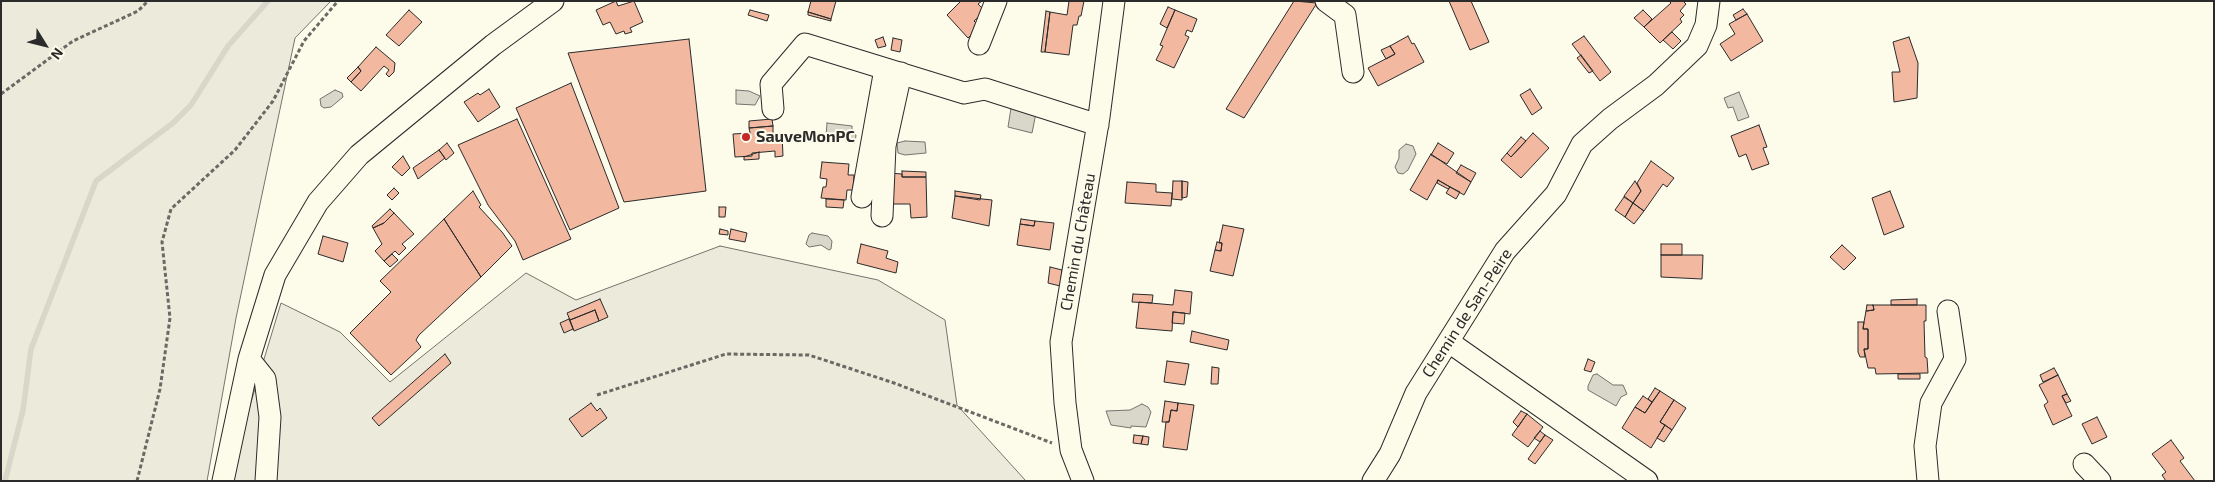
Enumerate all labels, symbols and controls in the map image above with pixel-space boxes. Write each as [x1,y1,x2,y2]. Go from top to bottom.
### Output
north arrow [20,20,70,70]
text: N [48,45,67,63]
place label: SauveMonPC [756,127,855,147]
marker: SauveMonPC [740,131,752,143]
street label: Chemin du Château [1056,172,1100,312]
street label: Chemin de San-Peire [1418,245,1516,381]

